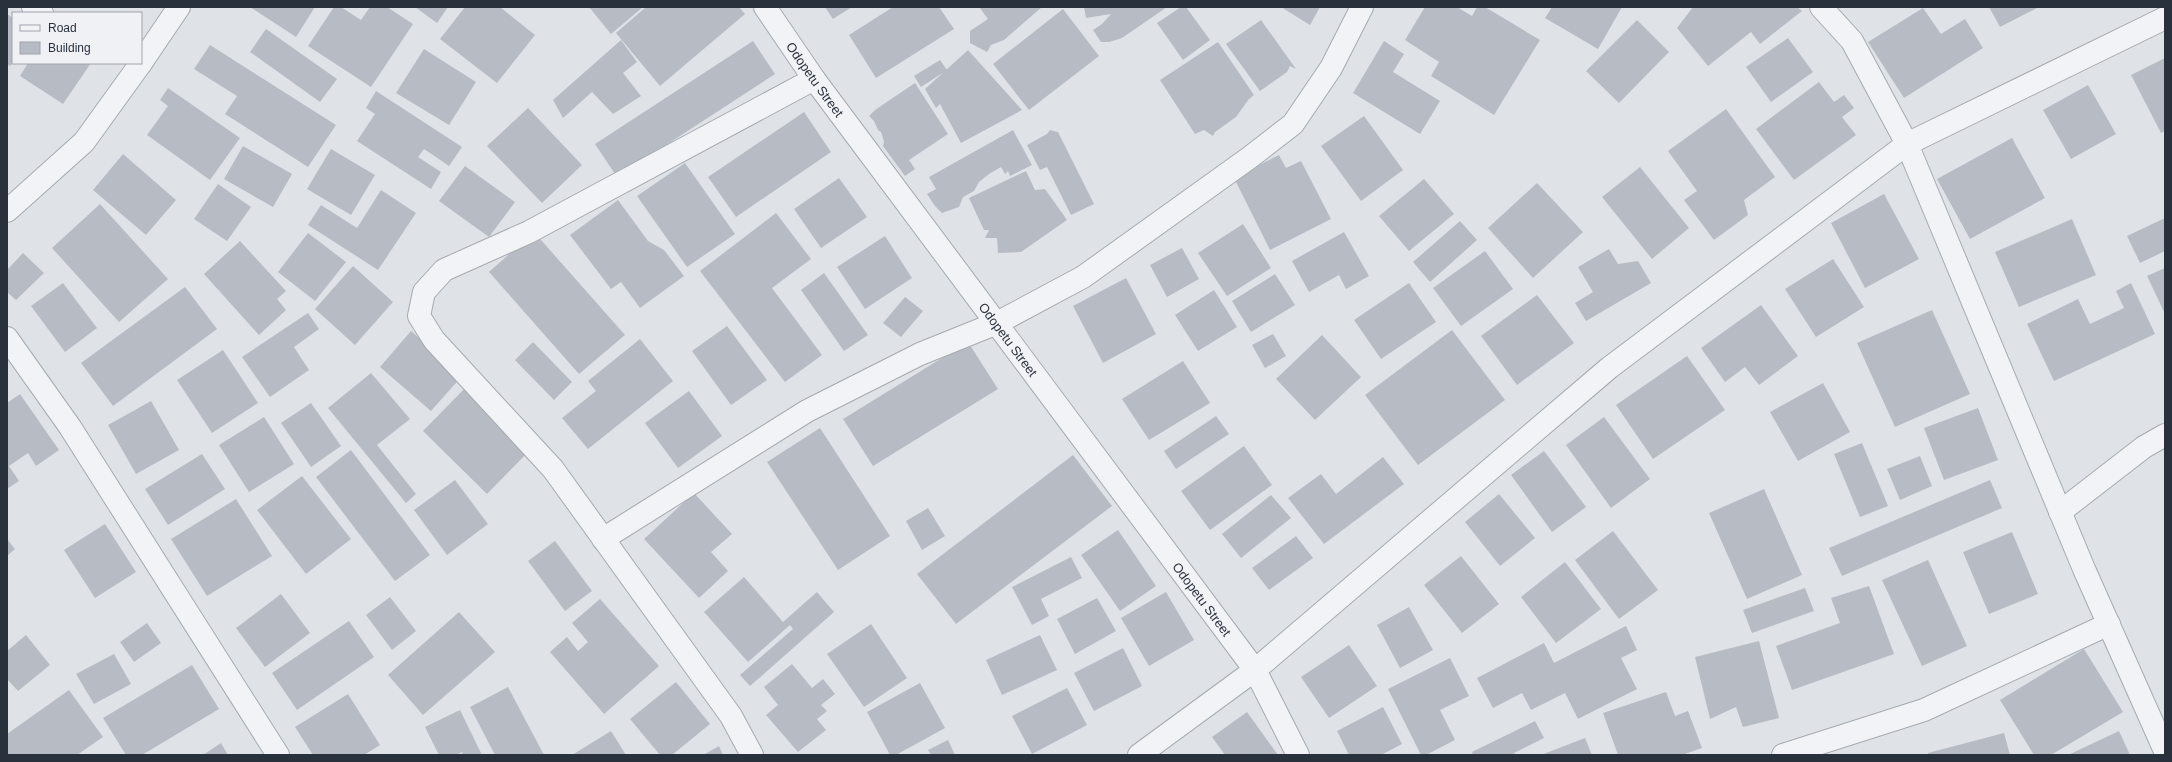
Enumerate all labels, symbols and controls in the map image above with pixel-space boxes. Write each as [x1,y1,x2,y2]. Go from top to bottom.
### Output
legend [12,12,142,64]
text: Road [48,21,77,35]
street label: Odopetu Street [783,39,847,120]
text: Building [48,41,91,55]
street label: Odopetu Street [975,300,1041,380]
street label: Odopetu Street [1169,560,1234,640]

